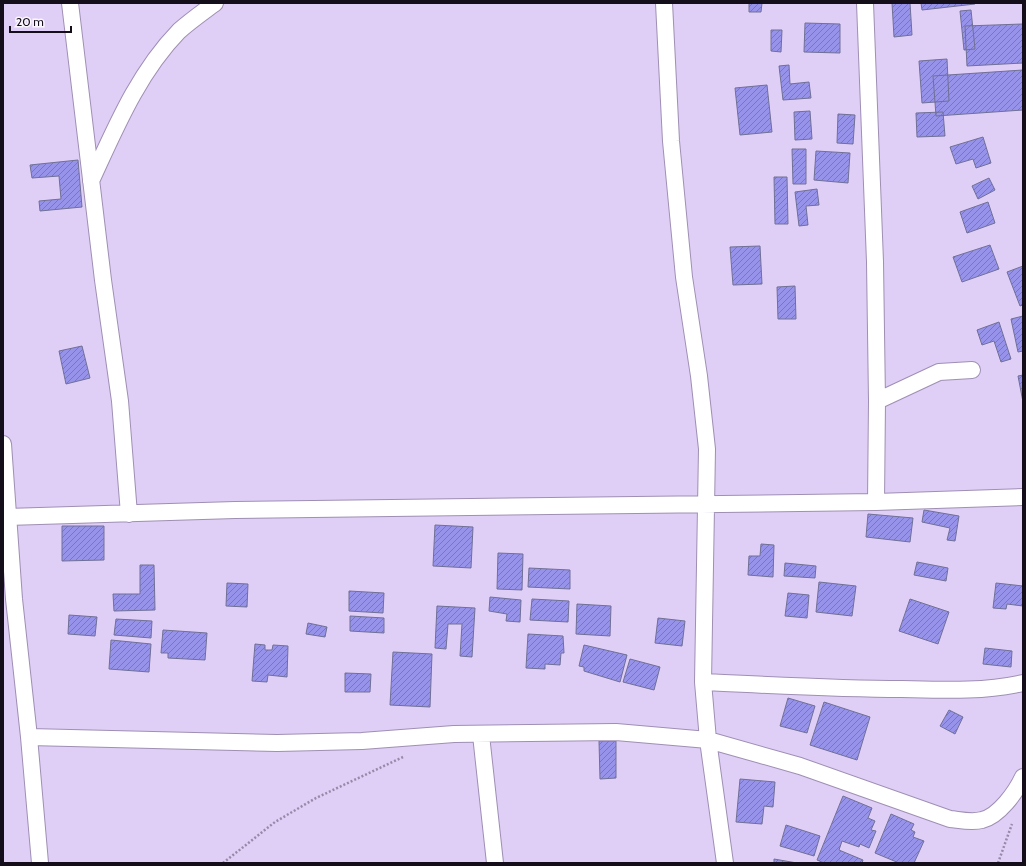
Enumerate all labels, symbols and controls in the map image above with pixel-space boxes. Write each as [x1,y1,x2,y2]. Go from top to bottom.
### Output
scale bar [10,8,71,34]
text: 20 m [16,14,44,29]

